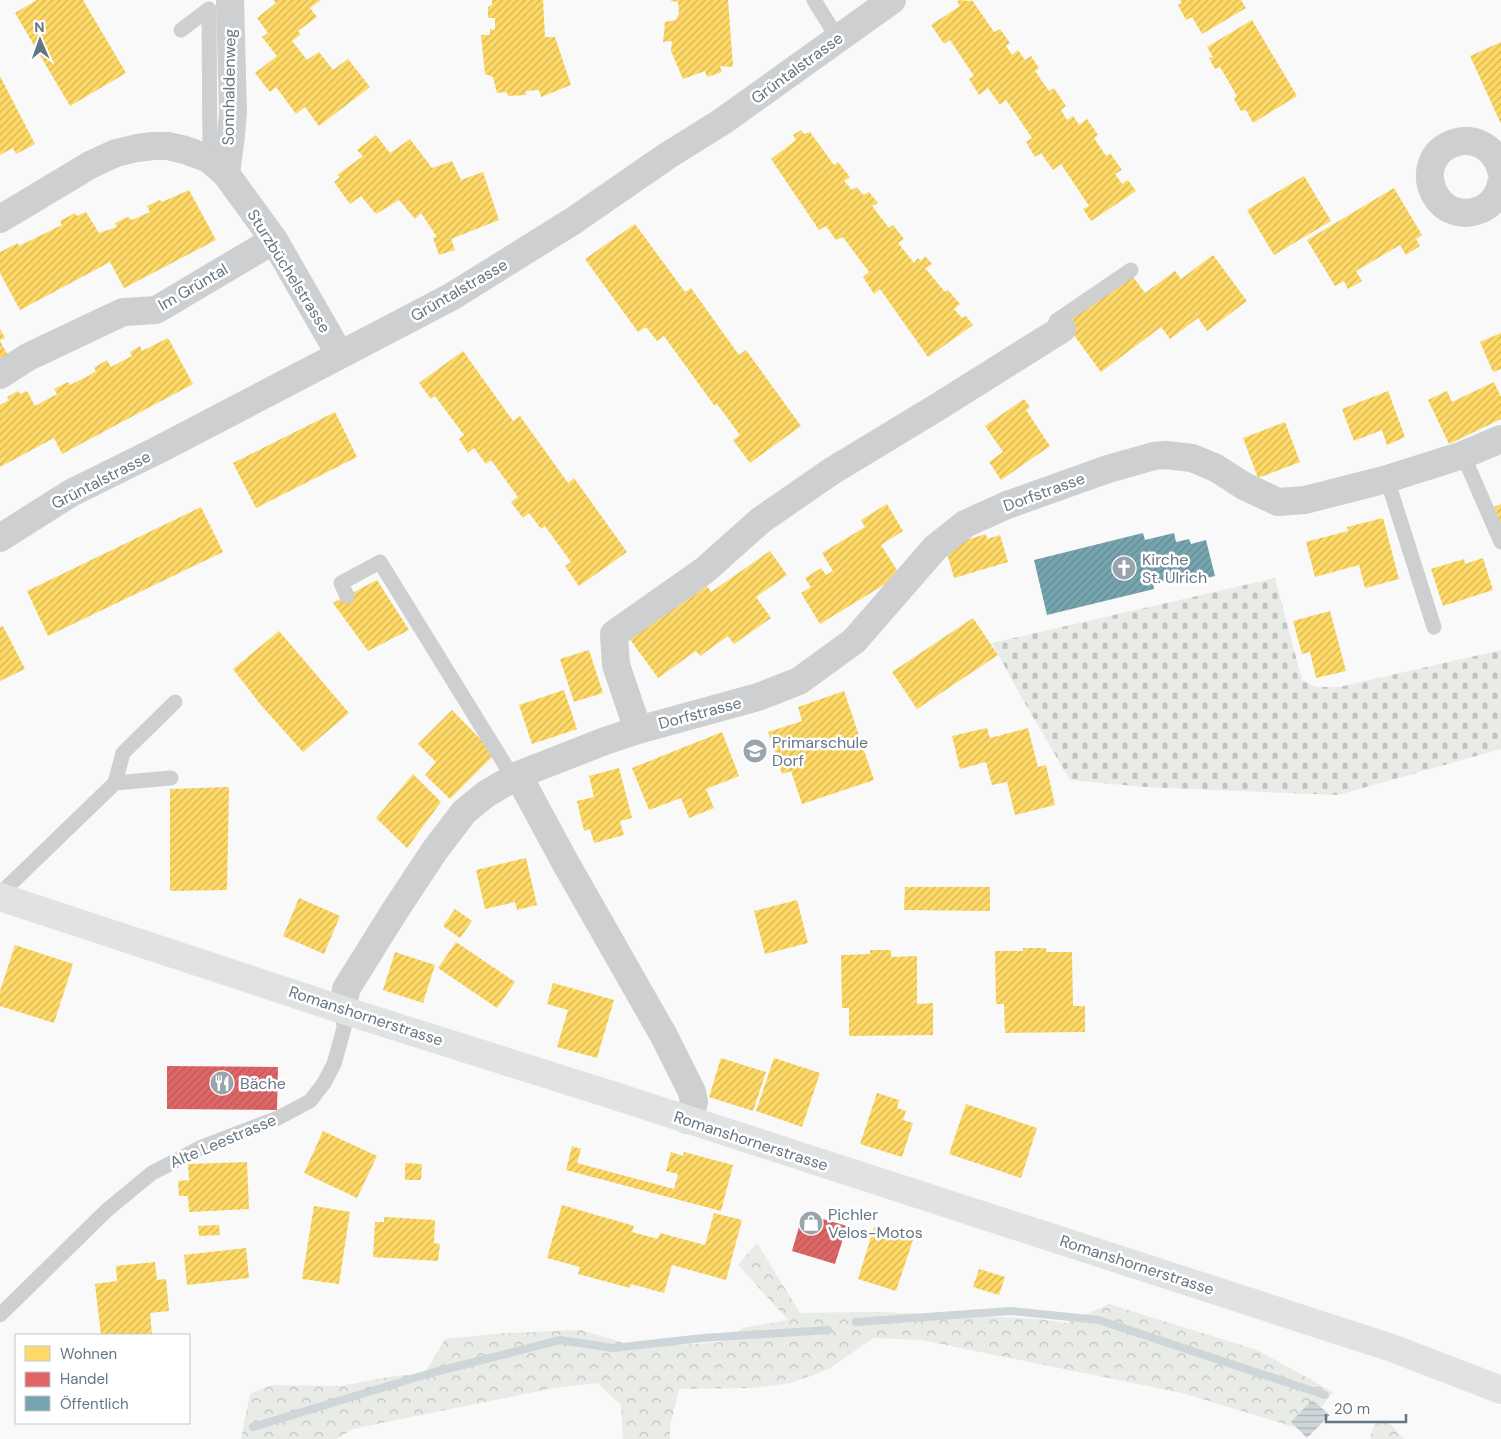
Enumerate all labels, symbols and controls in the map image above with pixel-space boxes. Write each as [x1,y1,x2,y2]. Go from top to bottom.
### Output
north arrow [15,15,65,65]
text: N [34,18,45,36]
street label: Sonnhaldenweg [217,28,241,146]
street label: Grüntalstrasse [747,28,847,108]
street label: Sturzbüchelstrasse [243,205,335,337]
street label: Grüntalstrasse [407,254,511,326]
street label: Im Grüntal [154,259,232,315]
street label: Grüntalstrasse [48,446,154,514]
street label: Dorfstrasse [1000,468,1088,516]
place label: Kirche St. Ulrich [1142,549,1207,588]
church icon: Kirche St. Ulrich [1111,555,1137,581]
street label: Dorfstrasse [656,692,744,734]
place label: Primarschule Dorf [772,732,868,771]
school or university icon: Primarschule Dorf [742,738,768,764]
street label: Romanshornerstrasse [286,981,446,1051]
restaurant icon: Bäche [209,1070,235,1096]
place label: Bäche [240,1073,286,1094]
street label: Romanshornerstrasse [671,1106,831,1176]
street label: Alte Leestrasse [167,1109,279,1173]
place label: Pichler Velos-Motos [828,1204,923,1243]
shop icon: Pichler Velos-Motos [798,1210,824,1236]
street label: Romanshornerstrasse [1057,1230,1217,1300]
legend [15,1334,190,1424]
text: Wohnen [60,1344,117,1364]
text: Handel [60,1369,108,1389]
scale bar [1326,1392,1406,1424]
text: Öffentlich [60,1394,129,1414]
text: 20 m [1334,1399,1370,1419]

